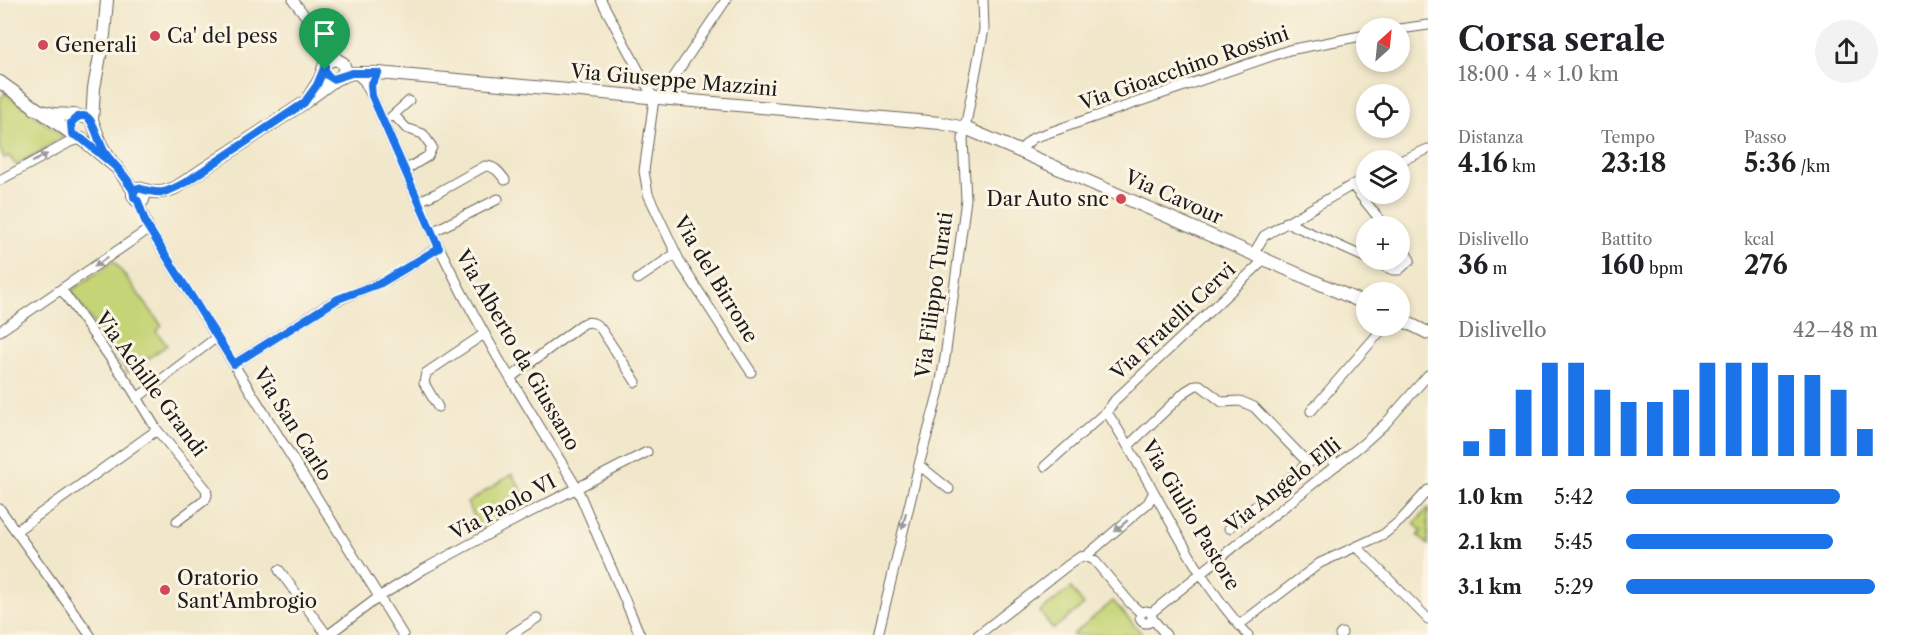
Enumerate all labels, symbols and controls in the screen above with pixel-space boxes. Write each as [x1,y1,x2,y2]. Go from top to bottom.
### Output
pin [299,8,350,70]
icon: arrive [308,17,341,50]
north arrow [1356,18,1410,72]
map controls [1356,18,1410,336]
text: Corsa serale [1458,19,1665,60]
button: share [1815,20,1878,83]
street label: Via Gioacchino Rossini [1075,21,1292,115]
place label: Ca' del pess [167,24,278,48]
marker: Ca' del pess [148,29,162,43]
place label: Generali [55,33,137,57]
marker: Generali [36,38,50,52]
street label: Via Giuseppe Mazzini [569,59,778,101]
text: 18:00 · 4 × 1.0 km [1458,62,1619,86]
button: locate [1356,84,1410,138]
text: Distanza [1458,127,1524,147]
text: Tempo [1601,127,1655,147]
text: Passo [1744,127,1787,147]
text: 4.16 [1458,147,1508,179]
text: 23:18 [1601,147,1666,179]
text: 5:36 [1744,147,1796,179]
button: layers [1356,150,1410,204]
one-way arrow [32,153,49,163]
text: km [1508,156,1536,176]
text: /km [1796,156,1831,176]
street label: Via Cavour [1120,164,1227,230]
place label: Dar Auto snc [986,187,1109,211]
marker: Dar Auto snc [1114,192,1128,206]
street label: Via Filippo Turati [910,210,958,381]
street label: Via del Birrone [668,211,763,347]
button: + [1356,216,1410,270]
text: Dislivello [1458,229,1529,249]
text: Battito [1601,229,1652,249]
text: kcal [1744,229,1774,249]
street label: Via Alberto da Giussano [450,245,585,455]
text: 36 [1458,249,1488,281]
text: 160 [1601,249,1645,281]
text: 276 [1744,249,1788,281]
one-way arrow [94,256,110,268]
street label: Via Fratelli Cervi [1105,257,1240,386]
text: m [1488,258,1507,278]
text: bpm [1645,258,1684,278]
button: − [1356,282,1410,336]
street label: Via Achille Grandi [90,306,212,461]
text: Dislivello [1458,318,1546,342]
text: 42–48 m [1793,318,1878,342]
street label: Via San Carlo [248,362,337,485]
street label: Via Angelo Elli [1220,433,1345,538]
street label: Via Giulio Pastore [1136,435,1245,594]
street label: Via Paolo VI [445,469,560,545]
text: 1.0 km [1458,485,1523,509]
text: 5:42 [1554,485,1594,509]
one-way arrow [899,512,909,531]
one-way arrow [1114,519,1129,532]
text: 2.1 km [1458,530,1522,554]
text: 5:45 [1554,530,1593,554]
place label: Oratorio Sant'Ambrogio [177,566,317,613]
text: 3.1 km [1458,575,1522,599]
text: 5:29 [1554,575,1594,599]
marker: Oratorio Sant'Ambrogio [158,583,172,597]

